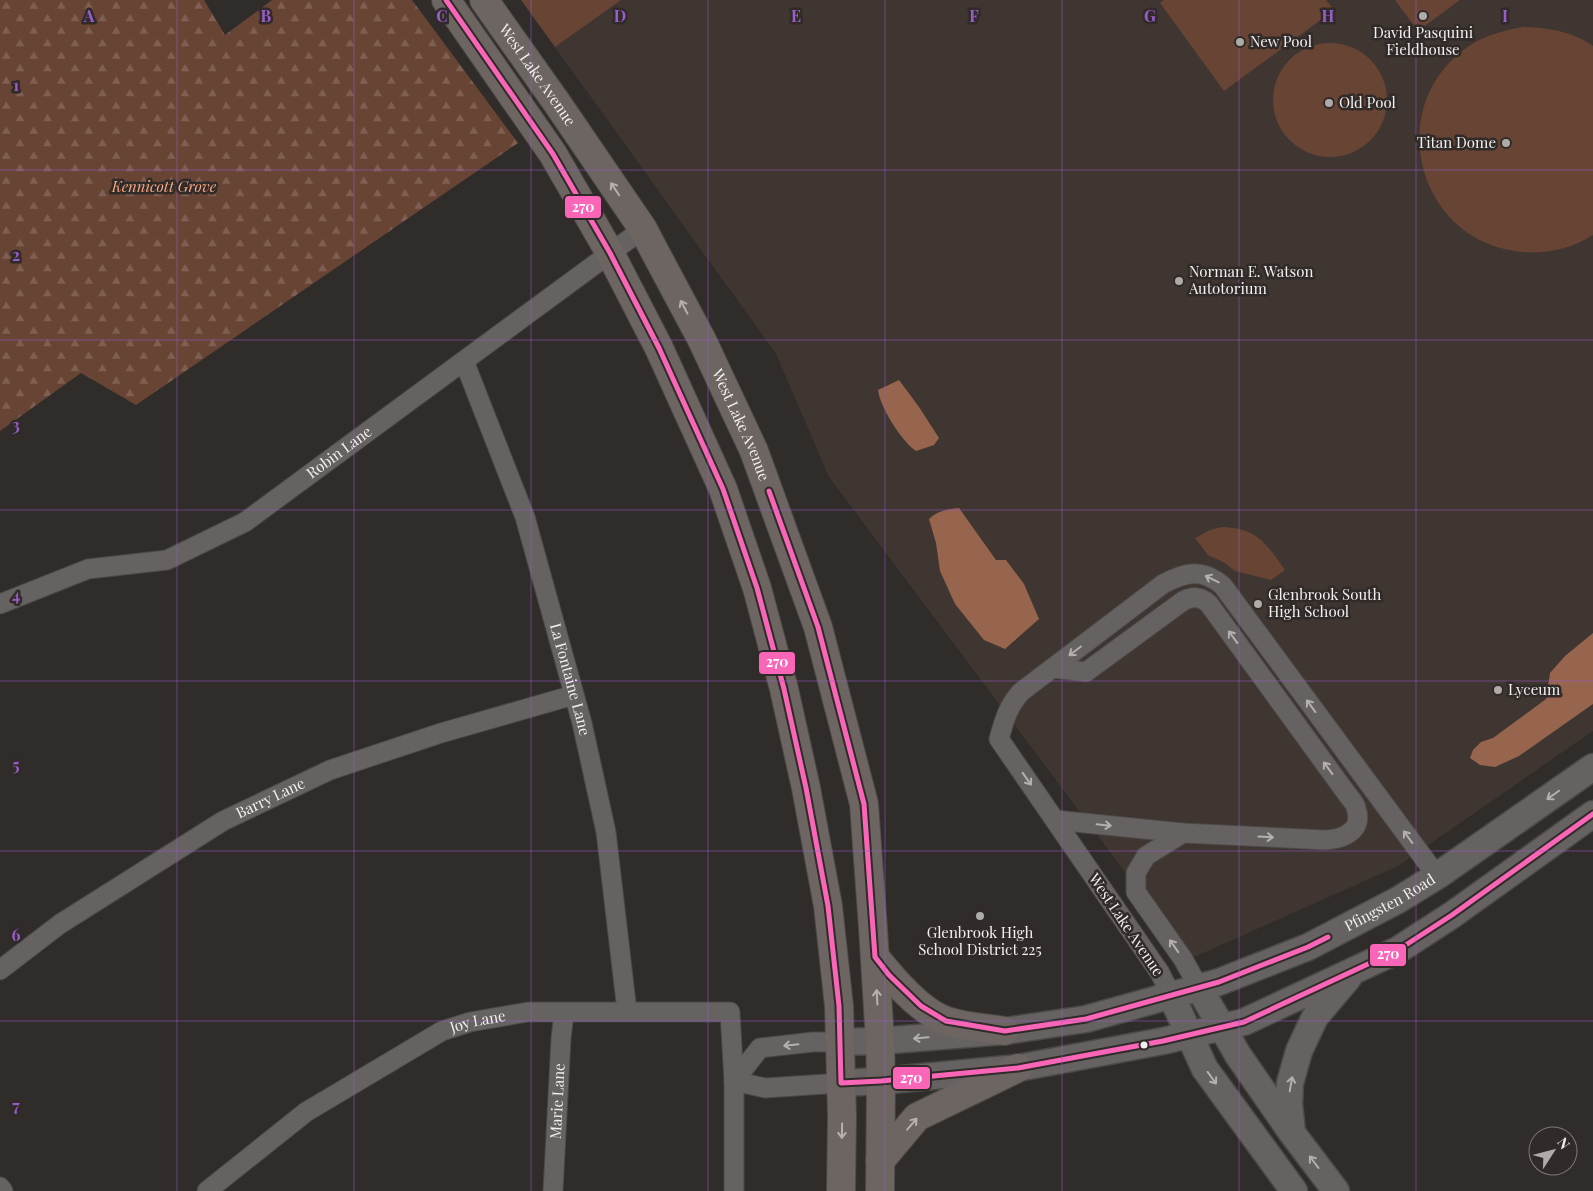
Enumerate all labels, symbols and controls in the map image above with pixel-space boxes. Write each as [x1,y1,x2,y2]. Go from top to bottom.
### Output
text: A [83,5,95,26]
text: B [261,5,272,26]
text: C [436,5,448,26]
text: D [614,5,626,26]
text: E [791,5,801,26]
text: F [969,5,979,26]
text: G [1144,5,1156,26]
text: H [1322,5,1335,26]
text: I [1502,5,1508,26]
marker: David Pasquini Fieldhouse [1417,10,1429,22]
street label: West Lake Avenue [495,19,581,129]
place label: David Pasquini Fieldhouse [1373,22,1474,59]
place label: New Pool [1250,31,1312,51]
marker: New Pool [1234,36,1246,48]
text: 1 [13,74,19,95]
place label: Old Pool [1339,92,1396,112]
marker: Old Pool [1323,97,1335,109]
place label: Titan Dome [1417,132,1496,152]
marker: Titan Dome [1500,137,1512,149]
park label: Kennicott Grove [111,176,217,196]
one-way arrow [610,182,621,196]
line badge: 270 [564,195,602,219]
text: 270 [572,197,594,216]
text: 2 [12,244,20,265]
place label: Norman E. Watson Autotorium [1188,261,1313,298]
marker: Norman E. Watson Autotorium [1173,275,1185,287]
one-way arrow [679,300,688,315]
street label: West Lake Avenue [708,365,775,483]
text: 3 [12,414,20,435]
street label: Robin Lane [302,421,375,483]
one-way arrow [1205,574,1220,583]
text: 4 [12,584,20,605]
place label: Glenbrook South High School [1268,584,1381,621]
marker: Glenbrook South High School [1252,598,1264,610]
street label: La Fontaine Lane [546,621,595,737]
one-way arrow [1227,630,1238,644]
one-way arrow [1068,646,1082,656]
line badge: 270 [758,651,796,675]
text: 270 [766,652,788,671]
place label: Lyceum [1508,679,1561,699]
marker: Lyceum [1492,684,1504,696]
one-way arrow [1306,700,1317,713]
text: 5 [12,754,20,775]
one-way arrow [1323,761,1333,775]
one-way arrow [1022,772,1032,786]
street label: Barry Lane [232,773,308,822]
one-way arrow [1546,790,1560,800]
one-way arrow [1096,820,1112,830]
one-way arrow [1402,831,1413,844]
one-way arrow [1258,832,1274,841]
street label: West Lake Avenue [1084,868,1169,980]
street label: Pfingsten Road [1341,868,1439,935]
marker: Glenbrook High School District 225 [974,910,986,922]
place label: Glenbrook High School District 225 [918,922,1042,959]
text: 6 [12,924,21,945]
one-way arrow [1169,939,1179,953]
line badge: 270 [1369,943,1407,967]
text: 270 [1377,944,1399,963]
one-way arrow [873,989,882,1005]
street label: Joy Lane [446,1005,507,1037]
one-way arrow [913,1033,929,1043]
one-way arrow [784,1040,800,1050]
unlabelled marker [1139,1040,1149,1050]
street label: Marie Lane [545,1063,569,1139]
line badge: 270 [892,1066,931,1090]
text: 270 [900,1068,922,1087]
one-way arrow [1207,1071,1217,1085]
one-way arrow [1286,1077,1296,1093]
text: 7 [12,1095,20,1116]
one-way arrow [906,1117,917,1130]
one-way arrow [837,1123,846,1139]
north arrow [1528,1126,1578,1176]
text: N [1553,1133,1575,1153]
one-way arrow [1309,1155,1319,1169]

